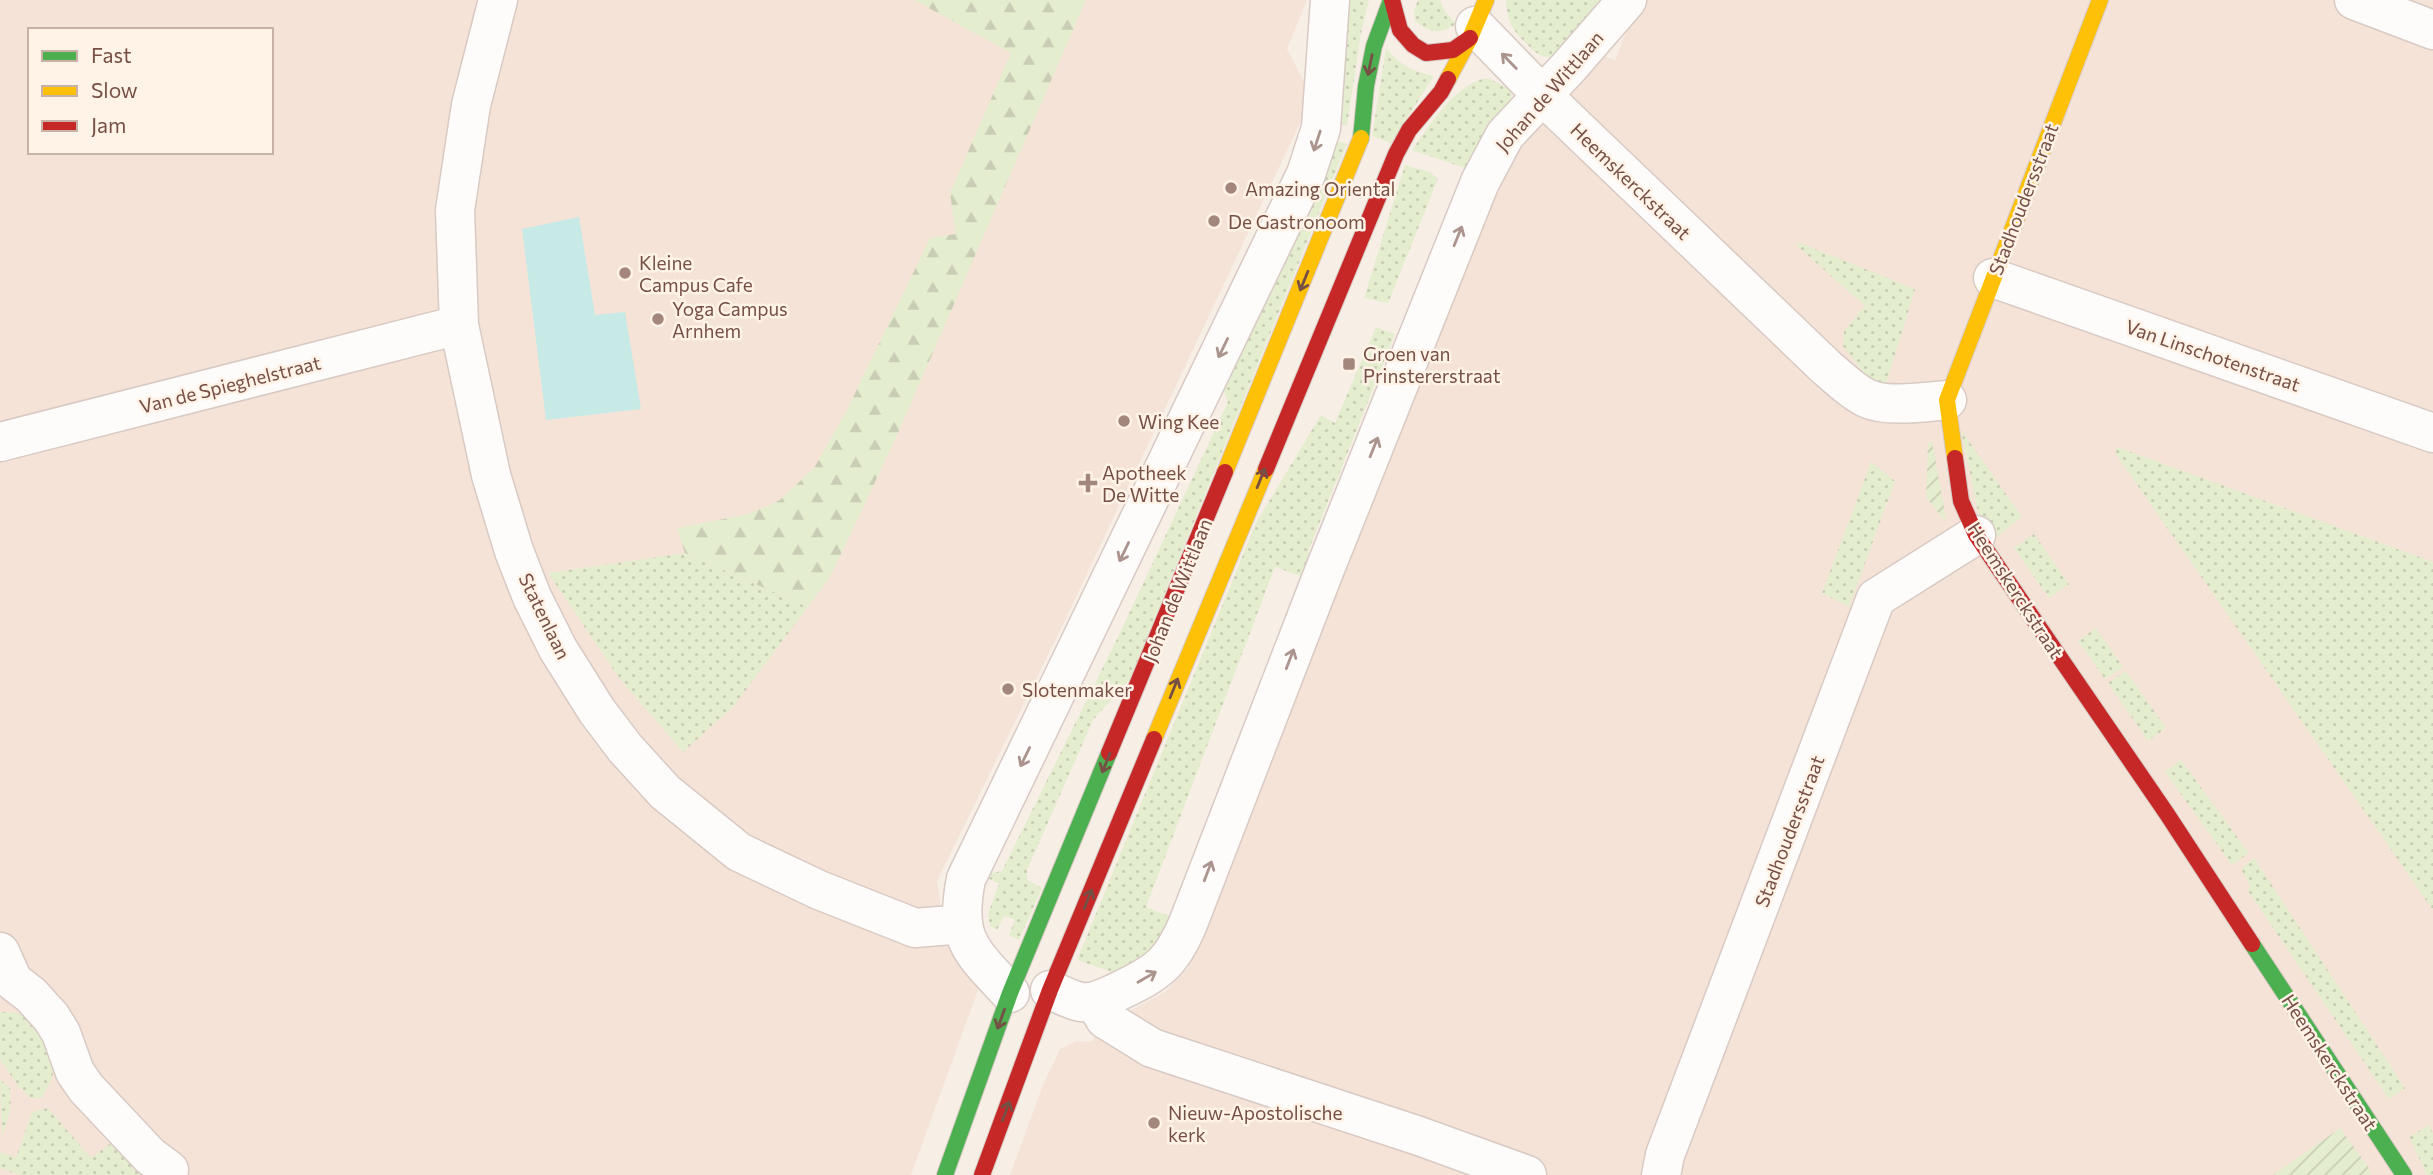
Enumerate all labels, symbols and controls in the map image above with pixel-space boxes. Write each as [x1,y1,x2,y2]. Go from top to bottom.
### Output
street label: Johan de Wittlaan [1490,26,1608,156]
legend [28,28,273,154]
text: Fast [91,42,132,67]
one-way arrow [1363,53,1377,76]
one-way arrow [1501,53,1518,70]
text: Slow [91,77,138,102]
text: Jam [91,112,126,137]
street label: Heemskerckstraat [1566,118,1696,244]
street label: Stadhoudersstraat [1983,120,2063,278]
one-way arrow [1310,129,1322,151]
place label: Amazing Oriental [1245,177,1395,200]
marker: Amazing Oriental [1223,180,1239,196]
place label: De Gastronoom [1228,210,1365,233]
marker: De Gastronoom [1206,213,1222,229]
one-way arrow [1453,226,1466,248]
place label: Kleine Campus Cafe [639,251,753,296]
marker: Kleine Campus Cafe [617,265,633,281]
one-way arrow [1297,269,1310,291]
place label: Yoga Campus Arnhem [672,297,788,342]
marker: Yoga Campus Arnhem [650,311,666,327]
street label: Van Linschotenstraat [2123,314,2304,396]
one-way arrow [1216,337,1230,358]
place label: Groen van Prinstererstraat [1363,342,1501,387]
street label: Van de Spieghelstraat [137,350,323,418]
marker: Groen van Prinstererstraat [1341,356,1357,372]
place label: Wing Kee [1138,410,1219,433]
marker: Wing Kee [1116,413,1132,429]
one-way arrow [1368,437,1381,459]
place label: Apotheek De Witte [1102,461,1187,506]
one-way arrow [1255,468,1268,489]
marker: Apotheek De Witte [1080,475,1096,491]
street label: Johan de Wittlaan [1138,515,1216,665]
street label: Heemskerckstraat [1963,518,2069,663]
one-way arrow [1117,541,1131,562]
street label: Statenlaan [514,569,576,663]
one-way arrow [1285,649,1297,670]
place label: Slotenmaker [1022,678,1132,701]
one-way arrow [1169,678,1182,700]
marker: Slotenmaker [1000,681,1016,697]
one-way arrow [1018,746,1031,767]
one-way arrow [1099,752,1112,773]
street label: Stadhoudersstraat [1749,752,1829,910]
one-way arrow [1203,861,1216,883]
one-way arrow [1082,888,1095,910]
one-way arrow [1136,970,1156,984]
street label: Heemskerckstraat [2277,990,2383,1135]
one-way arrow [994,1007,1006,1029]
one-way arrow [1000,1100,1013,1122]
place label: Nieuw-Apostolische kerk [1168,1101,1342,1146]
marker: Nieuw-Apostolische kerk [1146,1115,1162,1131]

